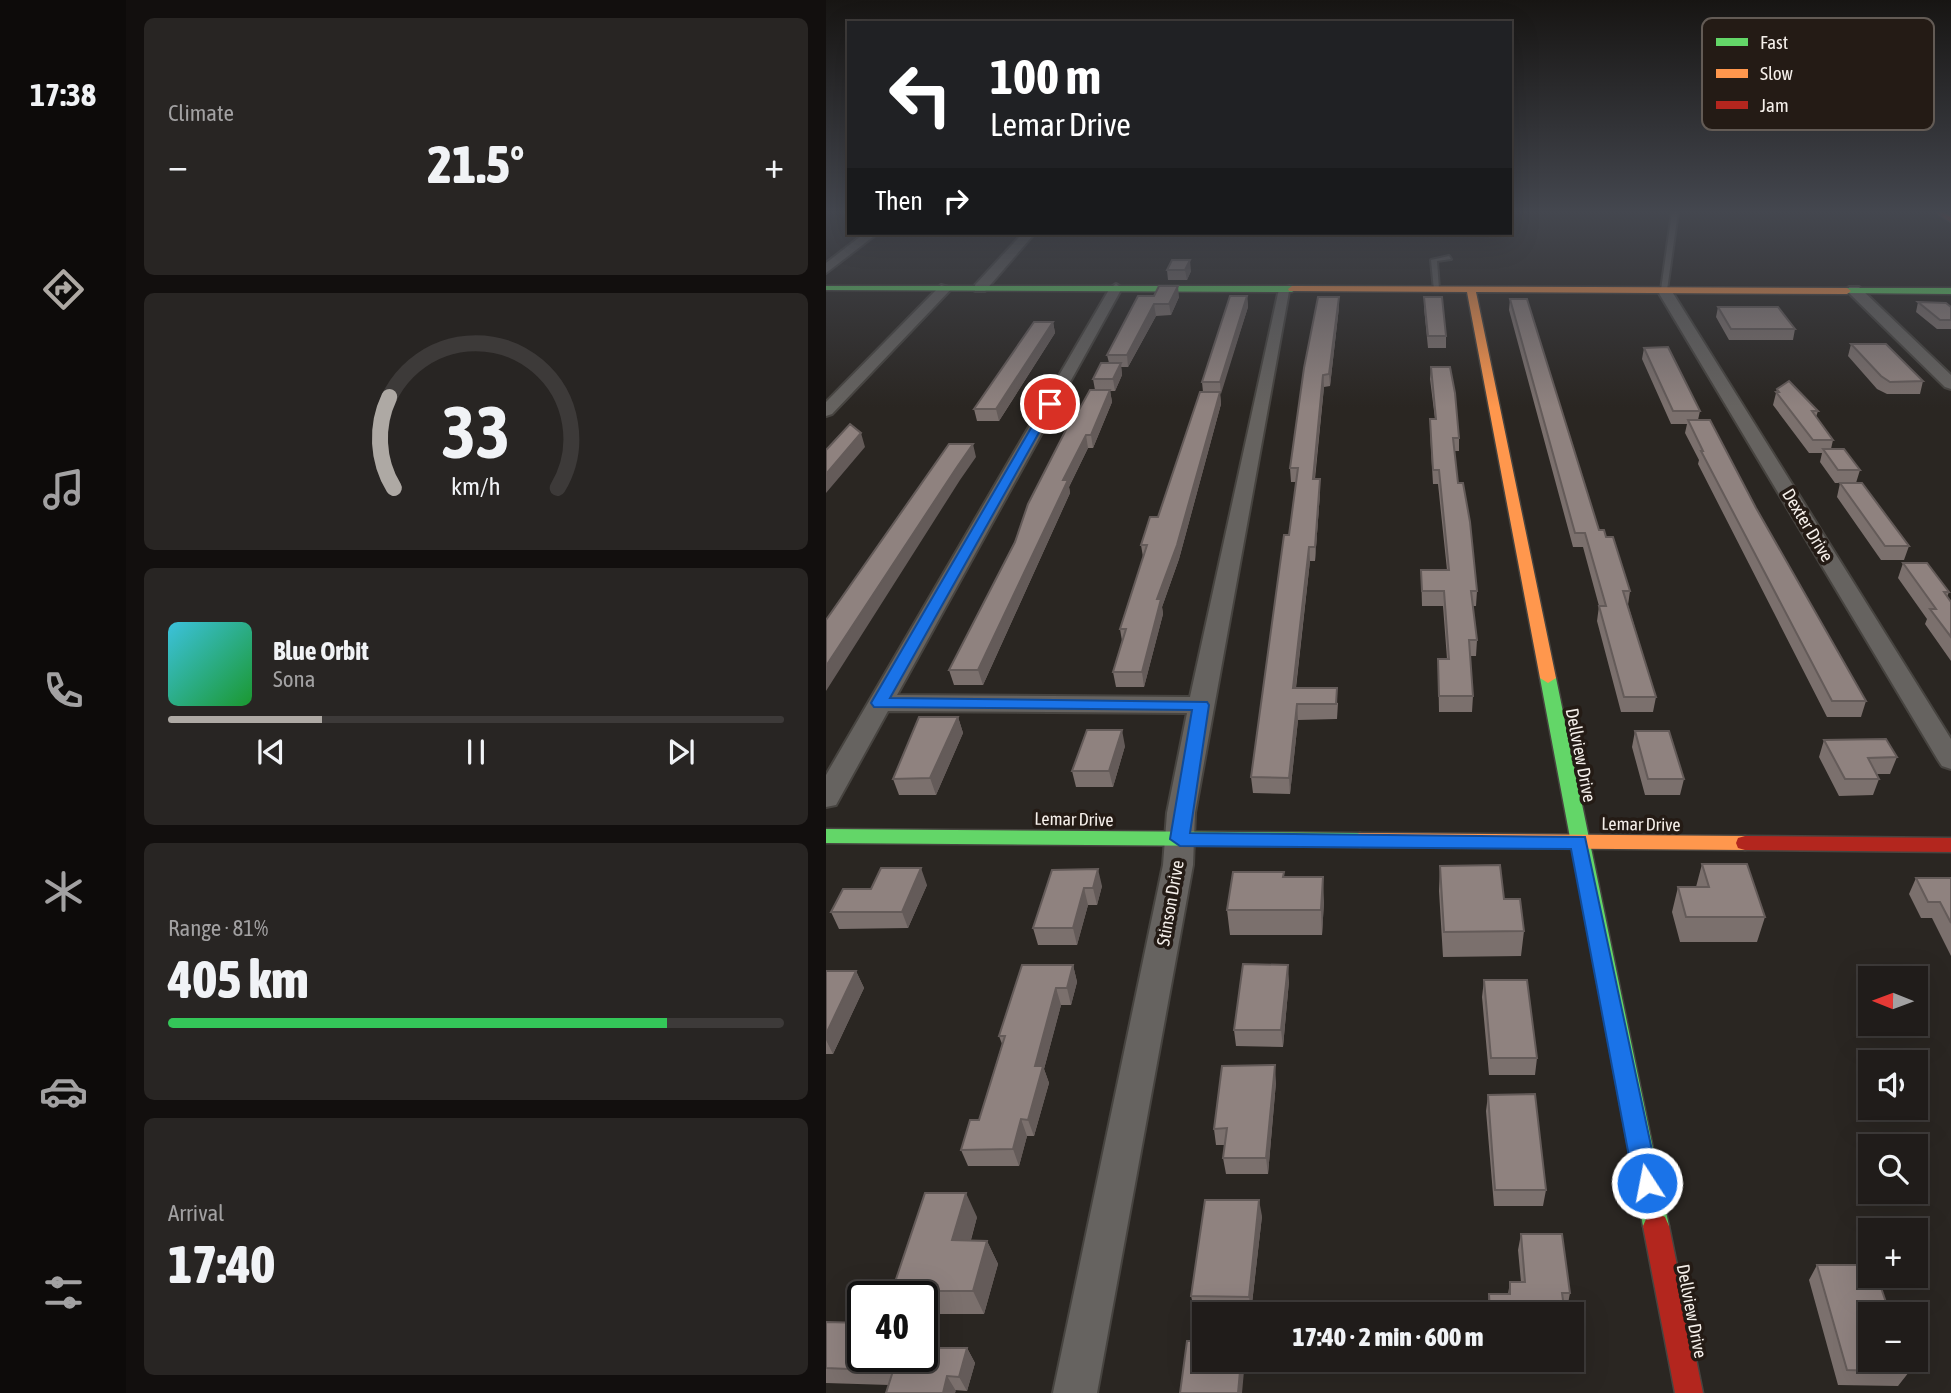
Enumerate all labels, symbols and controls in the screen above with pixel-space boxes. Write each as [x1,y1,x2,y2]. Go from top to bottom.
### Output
legend [1702,18,1934,130]
text: Fast [1760,31,1788,53]
text: 100 m [990,48,1101,104]
icon: left [875,49,966,140]
text: Slow [1760,62,1794,84]
text: 17:38 [30,76,96,113]
text: Jam [1760,94,1789,116]
text: Climate [168,100,234,126]
text: Lemar Drive [990,106,1131,143]
text: 21.5° [428,134,524,194]
text: − [168,143,188,186]
text: + [764,143,784,186]
icon: right [937,182,975,220]
text: Then [875,186,923,216]
icon: directions [39,265,88,314]
pin [1020,374,1080,434]
icon: arrive [1031,385,1069,423]
text: 33 [442,390,510,473]
icon: music [39,465,88,514]
text: km/h [451,471,501,499]
street label: Dexter Drive [1778,485,1838,565]
text: Blue Orbit [273,636,369,666]
icon: phone [39,666,88,715]
text: Sona [273,666,315,692]
street label: Dellview Drive [1562,706,1600,804]
icon: previous [252,733,290,771]
icon: pause [457,733,495,771]
icon: next [662,733,700,771]
street label: Lemar Drive [1034,808,1114,830]
street label: Lemar Drive [1601,813,1681,835]
street label: Stinson Drive [1152,859,1188,947]
icon: climate [39,867,88,916]
text: Range · 81% [168,915,268,941]
text: 405 km [168,949,309,1009]
north arrow [1858,966,1928,1036]
map controls [1858,966,1928,1372]
button: sound [1858,1050,1928,1120]
icon: car [39,1067,88,1116]
button: search [1858,1134,1928,1204]
position arrow [1610,1146,1684,1220]
text: Arrival [168,1200,224,1226]
button: + [1858,1218,1928,1288]
text: 17:40 [168,1234,275,1294]
street label: Dellview Drive [1673,1262,1711,1360]
icon: filters [39,1268,88,1317]
speed limit sign: 40 [847,1281,938,1372]
button: − [1858,1302,1928,1372]
text: 17:40 · 2 min · 600 m [1293,1322,1483,1352]

